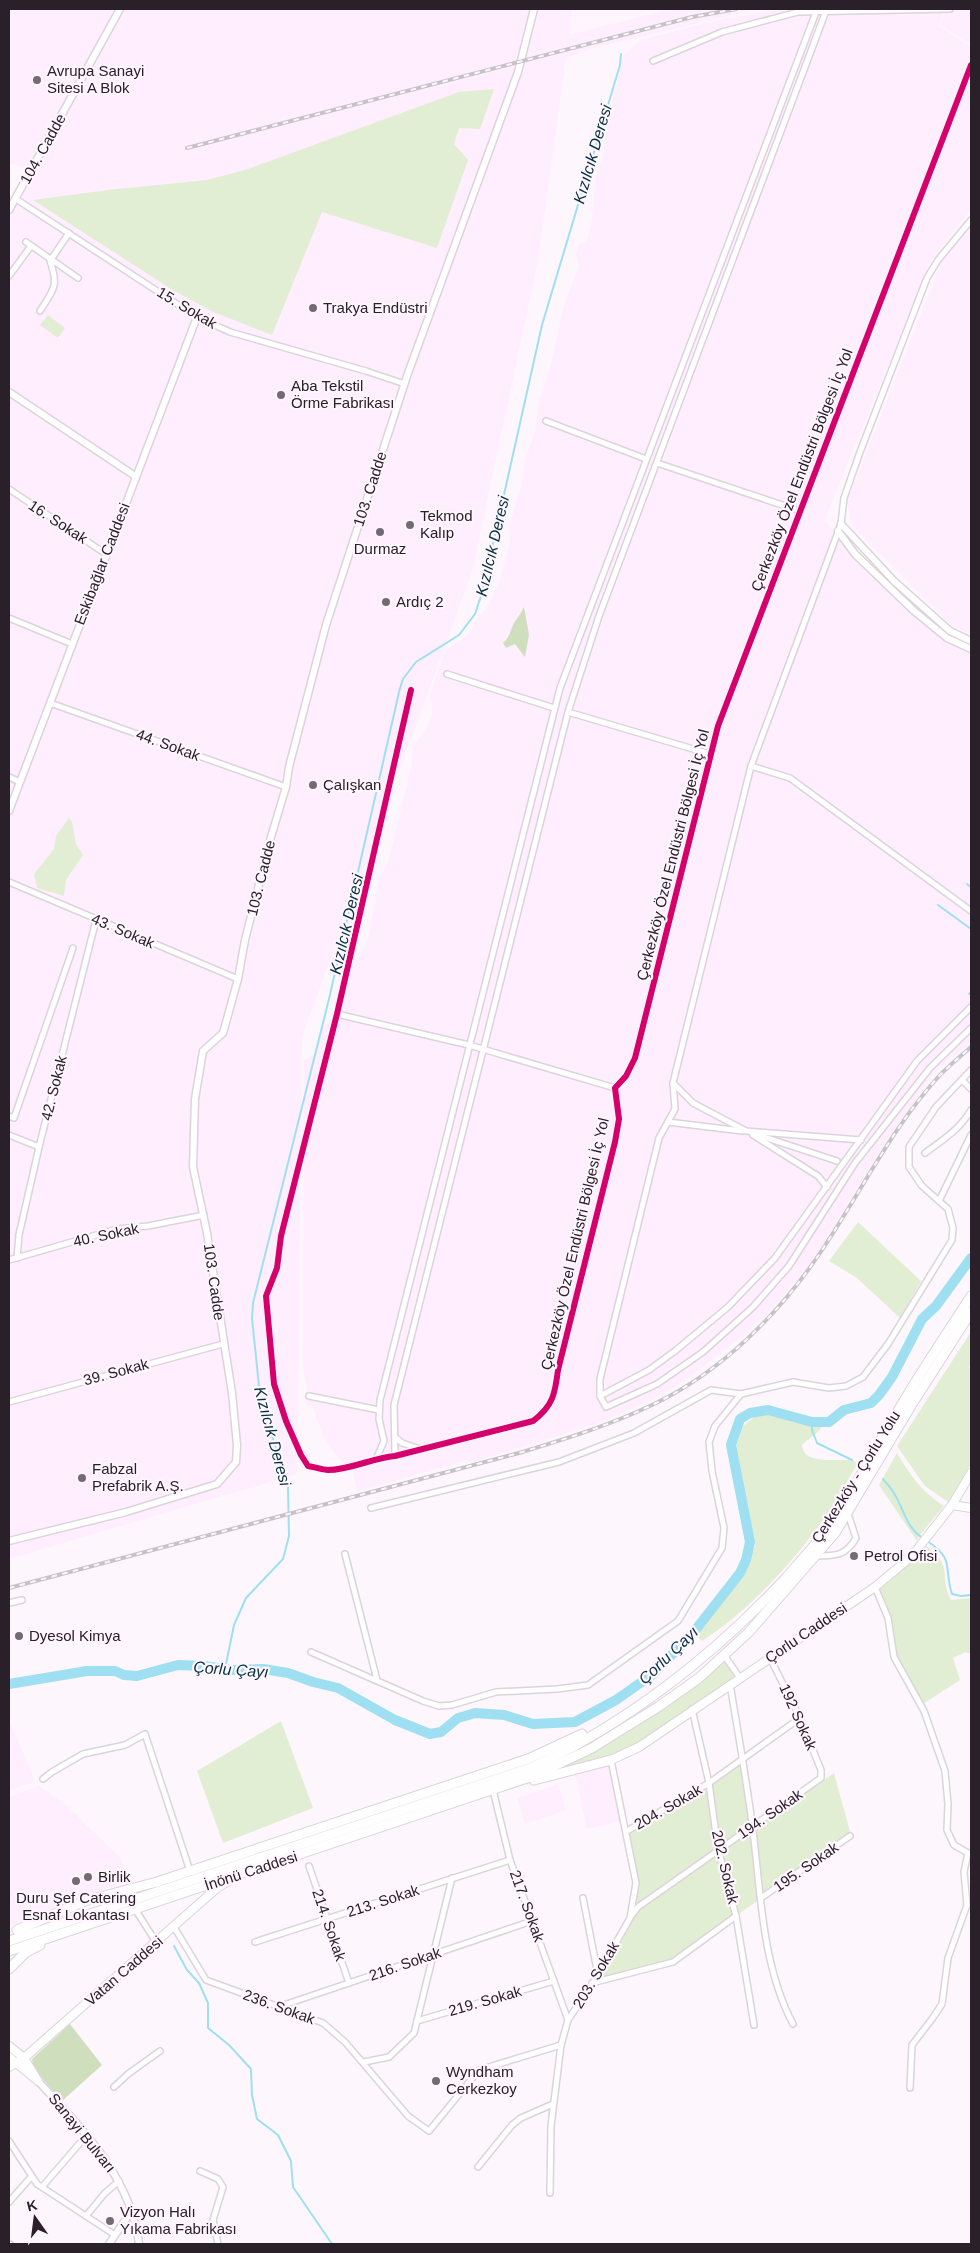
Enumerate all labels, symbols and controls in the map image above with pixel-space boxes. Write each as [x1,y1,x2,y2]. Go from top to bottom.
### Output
place label: Avrupa Sanayi Sitesi A Blok [47,62,144,96]
marker: Avrupa Sanayi Sitesi A Blok [31,74,43,86]
water label: Kızılcık Deresi [570,102,615,206]
street label: 104. Cadde [16,111,69,187]
street label: 15. Sokak [154,283,221,332]
place label: Trakya Endüstri [323,299,427,316]
marker: Trakya Endüstri [307,302,319,314]
street label: Çerkezköy Özel Endüstri Bölgesi İç Yol [747,346,856,594]
place label: Aba Tekstil Örme Fabrikası [291,377,394,411]
marker: Aba Tekstil Örme Fabrikası [275,389,287,401]
street label: 103. Cadde [349,449,390,528]
water label: Kızılcık Deresi [473,494,512,598]
street label: 16. Sokak [26,496,91,547]
street label: Eskibağlar Caddesi [70,500,133,627]
place label: Tekmod Kalıp [420,507,473,541]
marker: Tekmod Kalıp [404,519,416,531]
marker: Durmaz [374,526,386,538]
place label: Durmaz [354,540,406,557]
place label: Ardıç 2 [396,593,444,610]
marker: Ardıç 2 [380,596,392,608]
street label: 44. Sokak [134,725,203,764]
street label: Çerkezköy Özel Endüstri Bölgesi İç Yol [633,727,712,982]
place label: Çalışkan [323,776,381,793]
marker: Çalışkan [307,779,319,791]
street label: 103. Cadde [243,838,278,918]
water label: Kızılcık Deresi [327,872,366,976]
street label: 43. Sokak [89,910,158,952]
street label: 42. Sokak [37,1053,70,1122]
street label: Çerkezköy Özel Endüstri Bölgesi İç Yol [537,1116,612,1372]
street label: 40. Sokak [71,1219,141,1250]
street label: 103. Cadde [201,1242,228,1322]
street label: 39. Sokak [81,1355,151,1388]
water label: Kızılcık Deresi [251,1385,294,1488]
street label: Çerkezköy - Çorlu Yolu [808,1408,903,1546]
place label: Fabzal Prefabrik A.Ş. [92,1460,184,1494]
marker: Fabzal Prefabrik A.Ş. [76,1472,88,1484]
place label: Petrol Ofisi [864,1547,937,1564]
marker: Petrol Ofisi [848,1550,860,1562]
street label: Çorlu Caddesi [762,1599,850,1666]
water label: Çorlu Çayı [635,1623,701,1688]
place label: Dyesol Kimya [29,1627,121,1644]
marker: Dyesol Kimya [13,1630,25,1642]
water label: Çorlu Çayı [193,1658,269,1681]
street label: 192 Sokak [776,1681,821,1753]
street label: 204. Sokak [631,1780,705,1833]
street label: 194. Sokak [734,1785,806,1842]
street label: 202. Sokak [709,1828,742,1906]
street label: 195. Sokak [770,1838,842,1895]
street label: İnönü Caddesi [202,1847,299,1894]
place label: Birlik [98,1868,131,1885]
street label: 217. Sokak [507,1868,548,1944]
marker: Birlik [82,1871,94,1883]
marker: Duru Şef Catering Esnaf Lokantası [70,1875,82,1887]
street label: 213. Sokak [345,1881,422,1920]
street label: 214. Sokak [309,1887,350,1964]
place label: Duru Şef Catering Esnaf Lokantası [16,1889,136,1923]
street label: Vatan Caddesi [81,1932,166,2009]
street label: 203. Sokak [569,1938,622,2011]
street label: 216. Sokak [367,1943,444,1984]
street label: 219. Sokak [446,1982,524,2019]
street label: 236. Sokak [241,1986,318,2028]
place label: Wyndham Cerkezkoy [446,2063,517,2097]
marker: Wyndham Cerkezkoy [430,2075,442,2087]
street label: Sanayi Bulvarı [45,2090,119,2176]
north arrow [10,2193,60,2243]
text: K [25,2196,39,2214]
place label: Vizyon Halı Yıkama Fabrikası [120,2203,237,2237]
marker: Vizyon Halı Yıkama Fabrikası [104,2215,116,2227]

